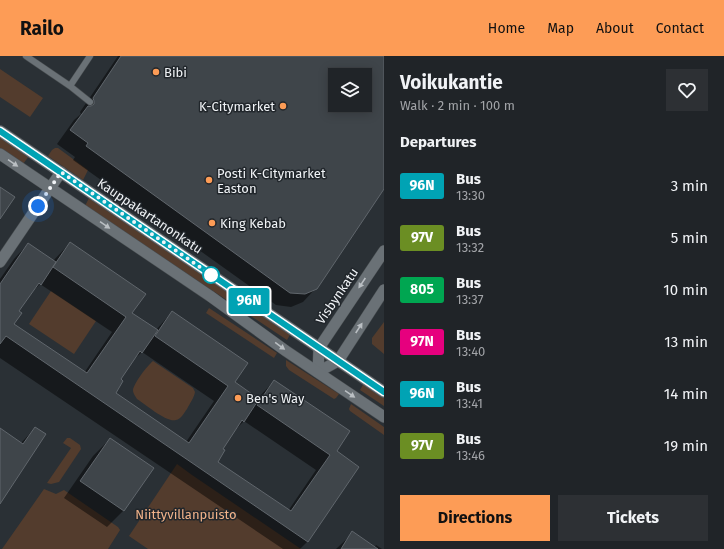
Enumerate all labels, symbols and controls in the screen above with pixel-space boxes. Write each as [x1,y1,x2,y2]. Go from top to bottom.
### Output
text: Railo [20,17,64,40]
text: Home [488,20,525,37]
text: Map [547,20,574,37]
text: About [596,20,634,37]
text: Contact [656,20,704,37]
place label: Bibi [164,65,187,80]
marker: Bibi [151,67,161,77]
map controls [328,68,372,112]
button: layers [328,68,372,112]
button: heart [666,69,708,111]
text: Voikukantie [400,71,503,94]
text: Walk · 2 min · 100 m [400,98,515,113]
place label: K-Citymarket [199,99,275,114]
marker: K-Citymarket [278,101,288,111]
text: Departures [400,133,477,151]
one-way arrow [8,159,19,167]
place label: Posti K-Citymarket Easton [217,166,326,196]
text: Bus [456,170,481,188]
street label: Kauppakartanonkatu [95,175,205,257]
marker: Posti K-Citymarket Easton [204,175,214,185]
text: 96N [409,177,435,194]
text: 3 min [671,177,708,195]
text: 13:30 [456,188,485,203]
your location [28,196,48,216]
place label: King Kebab [220,216,286,231]
marker: King Kebab [207,218,217,228]
one-way arrow [100,221,110,229]
text: Bus [456,222,481,240]
text: 97V [411,229,433,246]
text: 5 min [671,229,708,247]
text: 13:32 [456,240,484,255]
street label: Visbynkatu [313,265,361,327]
unlabelled marker [202,266,220,284]
text: Bus [456,274,481,292]
one-way arrow [358,278,366,289]
text: 805 [410,281,434,298]
text: 10 min [663,281,708,299]
line badge: 96N [226,288,272,314]
text: 96N [236,292,262,309]
text: 13:37 [456,292,484,307]
one-way arrow [355,323,363,334]
text: Bus [456,326,481,344]
text: 97N [410,333,434,350]
text: 13 min [664,333,708,351]
one-way arrow [275,342,285,350]
text: 13:40 [456,344,485,359]
text: Bus [456,378,481,396]
text: 96N [409,385,435,402]
text: 14 min [664,385,708,403]
one-way arrow [345,390,355,398]
place label: Ben's Way [246,391,305,406]
marker: Ben's Way [233,393,243,403]
text: 13:41 [456,396,483,411]
text: Bus [456,430,481,448]
text: 97V [411,437,433,454]
text: 19 min [664,437,708,455]
text: 13:46 [456,448,485,463]
button: Directions [400,495,550,541]
button: Tickets [558,495,708,541]
park label: Niittyvillanpuisto [135,507,237,522]

